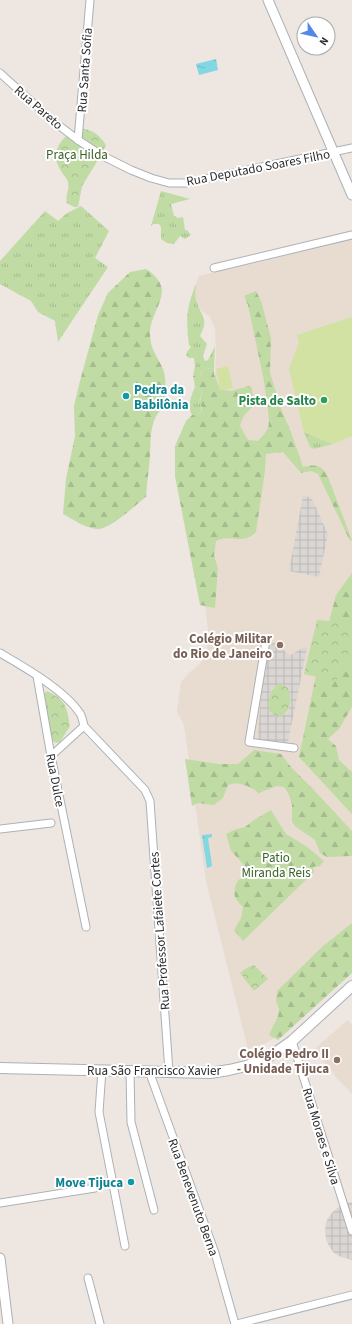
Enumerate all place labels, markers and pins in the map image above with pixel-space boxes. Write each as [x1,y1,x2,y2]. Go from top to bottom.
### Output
place label: Pedra da Babilônia [134,381,189,414]
marker: Pedra da Babilônia [121,391,131,401]
place label: Pista de Salto [238,392,316,410]
marker: Pista de Salto [319,395,329,405]
place label: Colégio Militar do Rio de Janeiro [173,630,273,663]
marker: Colégio Militar do Rio de Janeiro [275,640,285,650]
place label: Colégio Pedro II - Unidade Tijuca [237,1045,329,1078]
marker: Colégio Pedro II - Unidade Tijuca [332,1055,342,1065]
place label: Move Tijuca [55,1174,123,1192]
marker: Move Tijuca [126,1177,136,1187]

